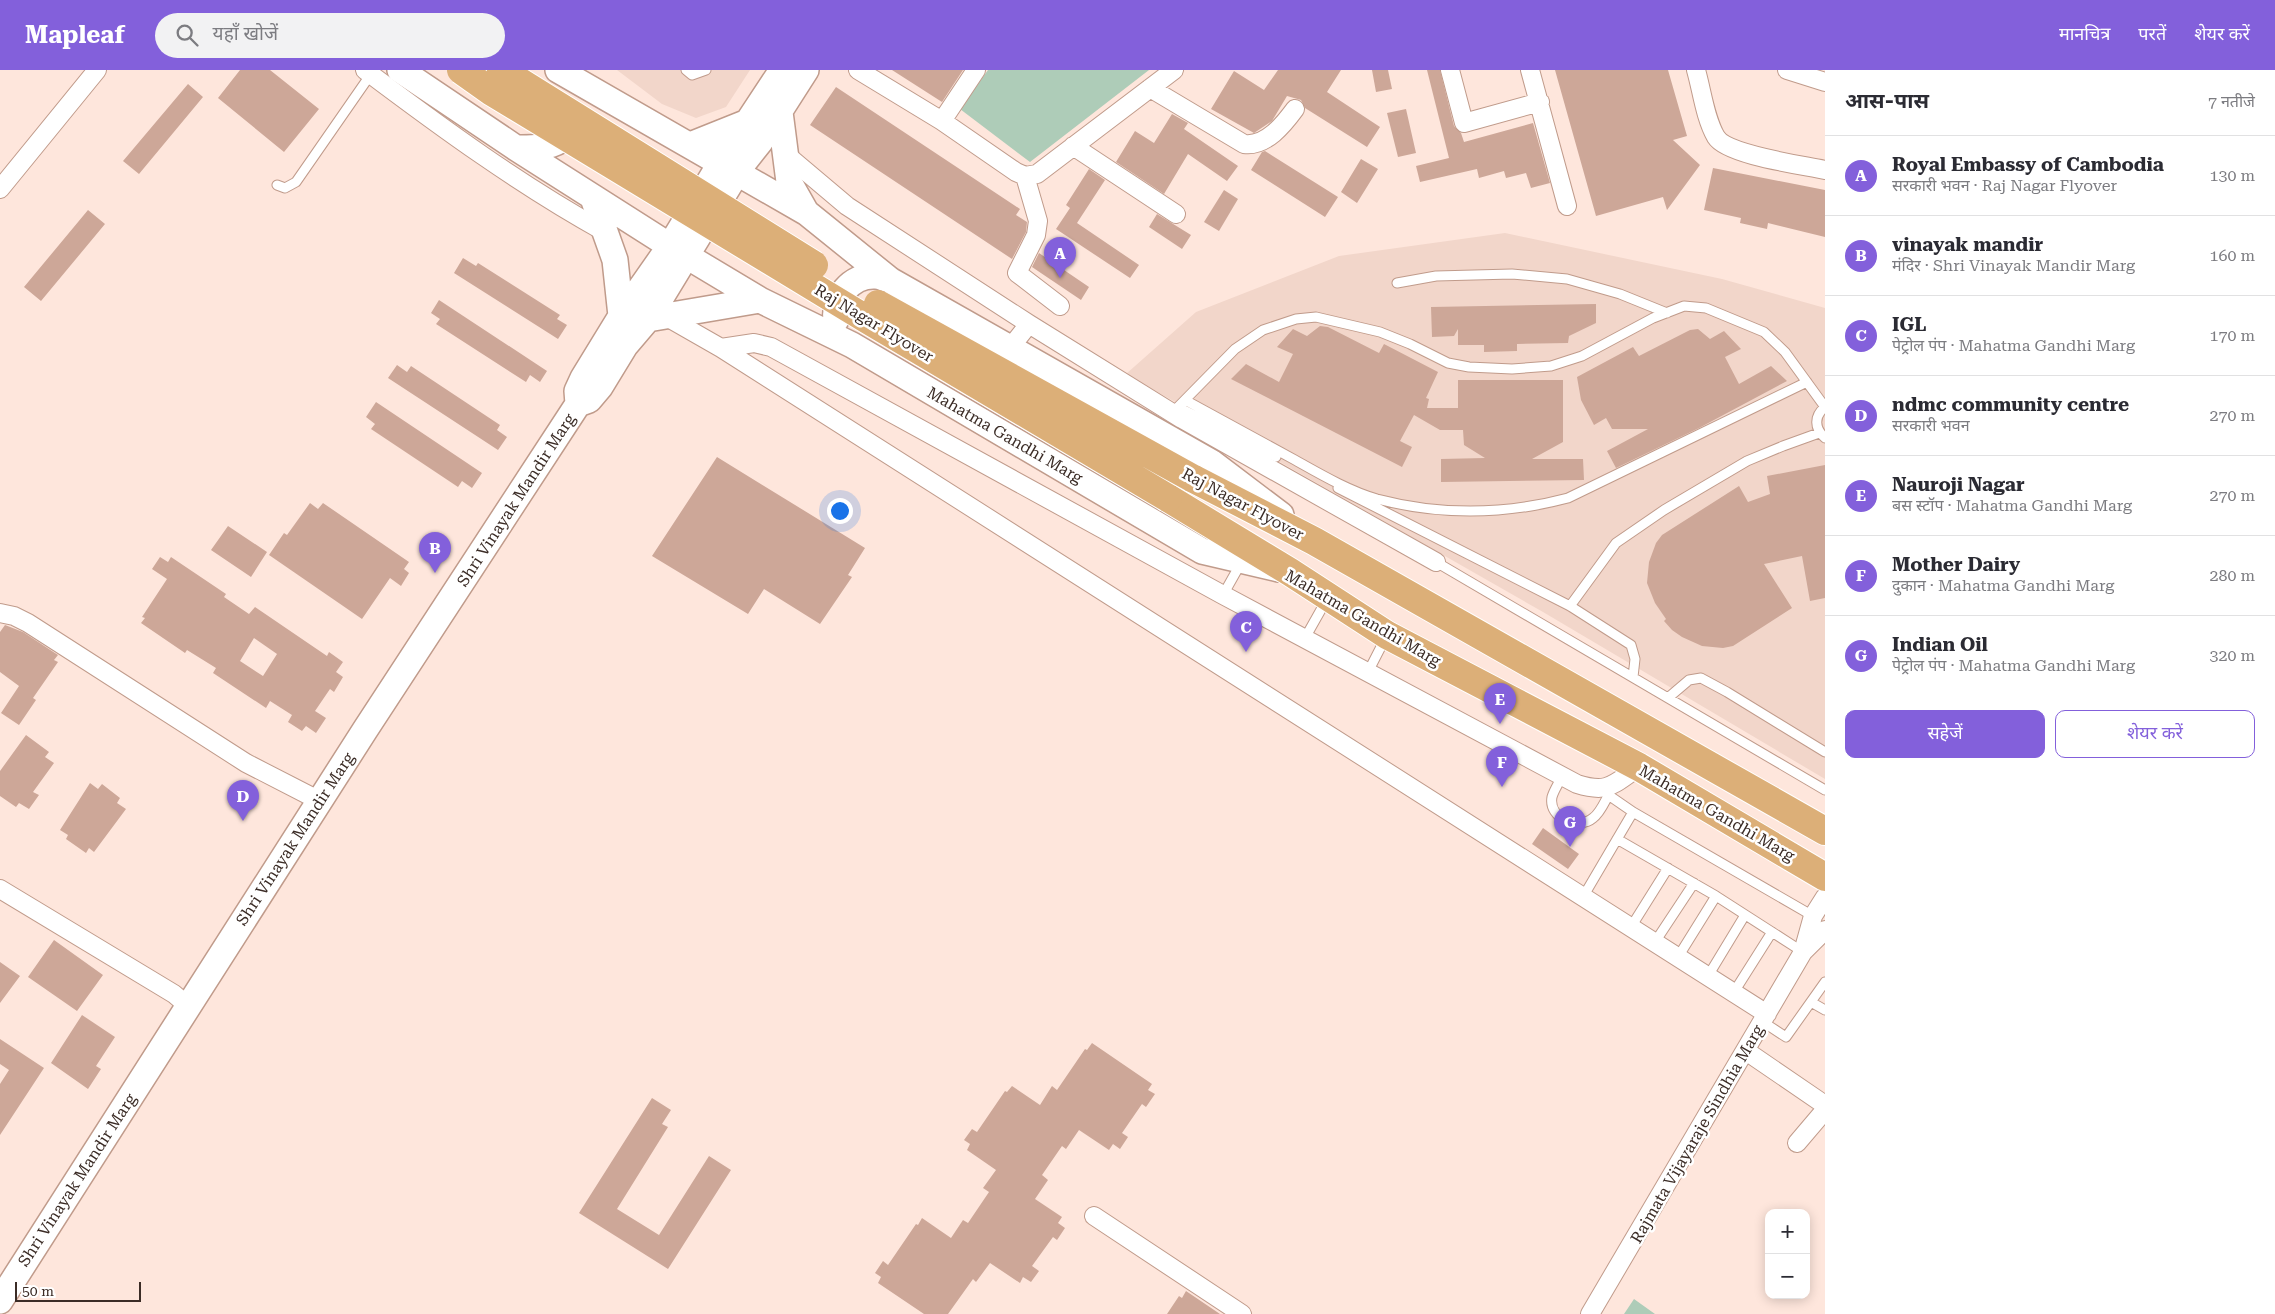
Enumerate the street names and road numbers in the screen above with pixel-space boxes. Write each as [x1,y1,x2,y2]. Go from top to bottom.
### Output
street label: Raj Nagar Flyover [811,280,937,366]
street label: Mahatma Gandhi Marg [924,383,1087,488]
street label: Shri Vinayak Mandir Marg [453,409,580,590]
street label: Raj Nagar Flyover [1179,464,1308,544]
street label: Mahatma Gandhi Marg [1282,566,1445,671]
street label: Shri Vinayak Mandir Marg [232,748,359,929]
street label: Mahatma Gandhi Marg [1636,761,1799,866]
street label: Rajmata Vijayaraje Sindhia Marg [1627,1021,1768,1247]
street label: Shri Vinayak Mandir Marg [14,1089,141,1270]

